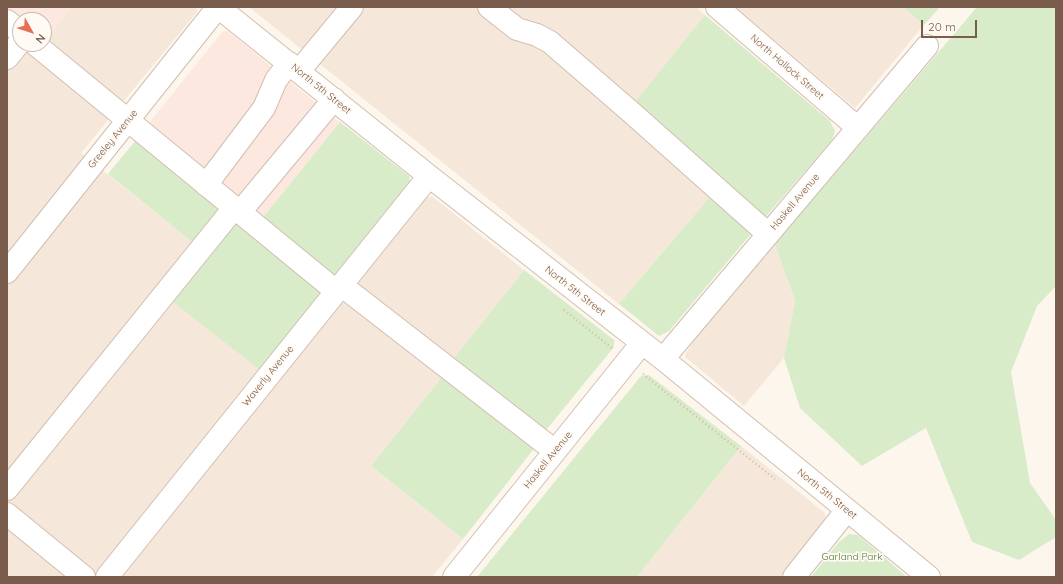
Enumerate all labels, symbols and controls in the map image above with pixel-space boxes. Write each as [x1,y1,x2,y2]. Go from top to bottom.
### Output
north arrow [12,12,52,52]
scale bar [923,12,979,38]
text: 20 m [928,19,956,34]
text: N [33,31,49,46]
street label: North Hallock Street [748,32,826,102]
street label: North 5th Street [289,61,353,117]
street label: Greeley Avenue [86,107,140,171]
street label: Haskell Avenue [768,171,822,233]
street label: North 5th Street [542,264,608,318]
street label: Waverly Avenue [240,343,296,409]
street label: Haskell Avenue [521,429,575,491]
street label: North 5th Street [795,466,859,522]
park label: Garland Park [821,551,883,563]

